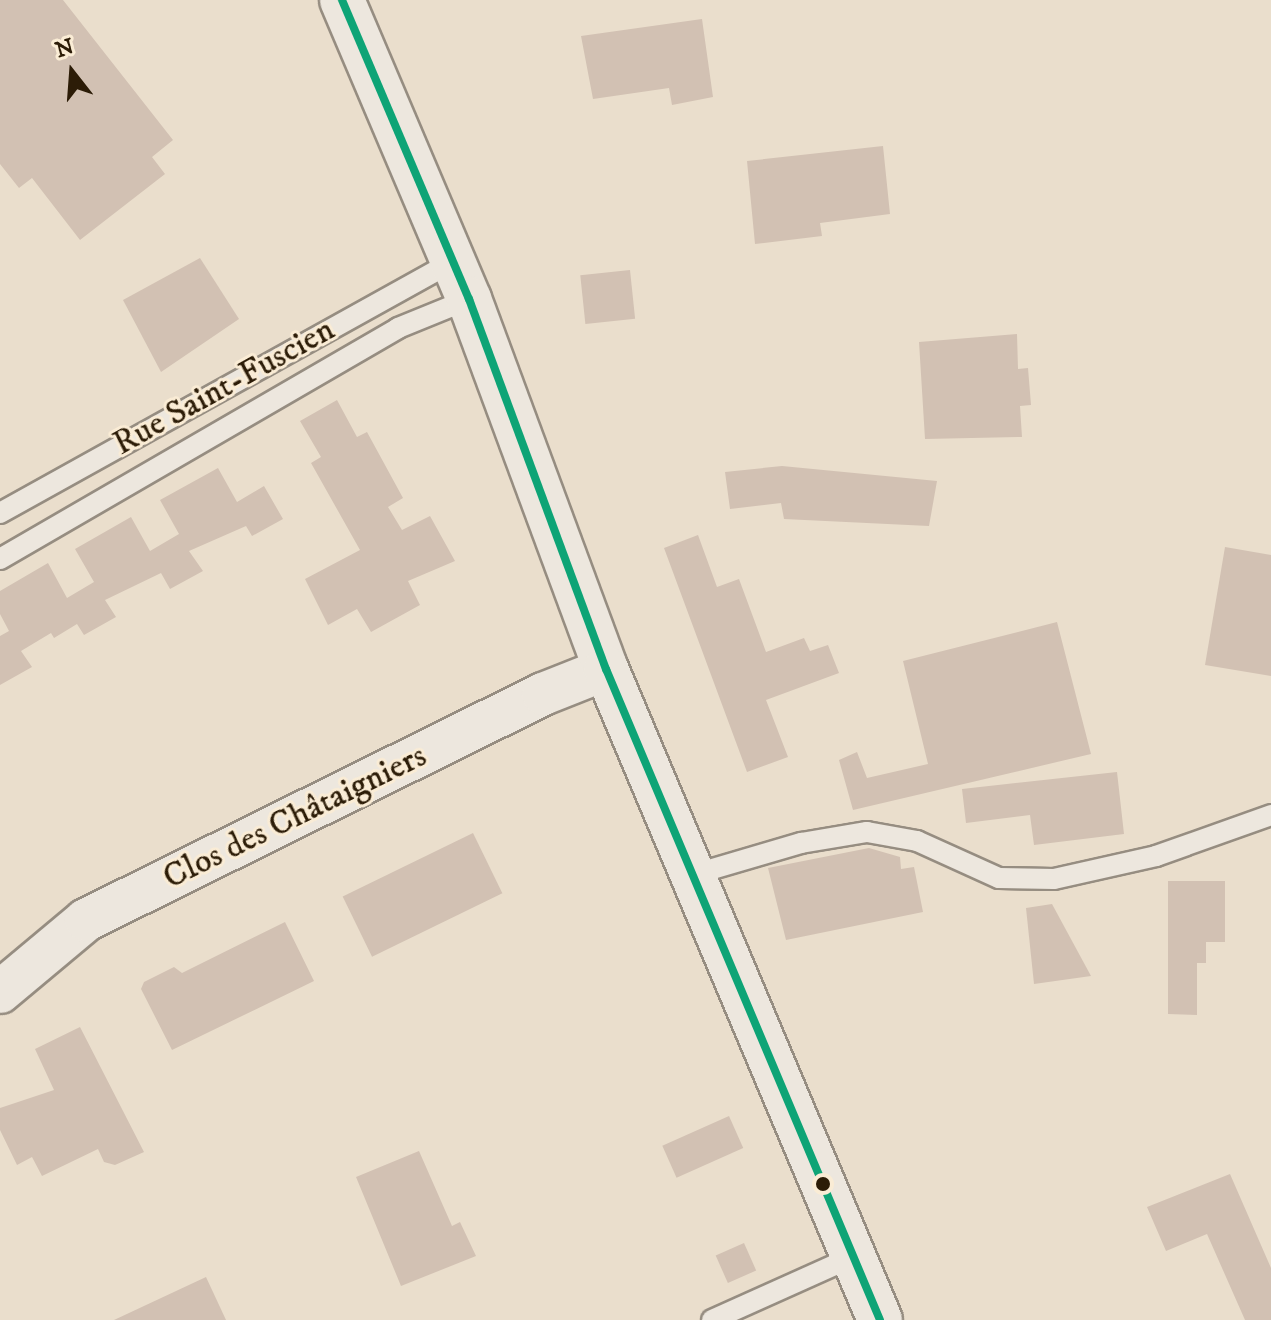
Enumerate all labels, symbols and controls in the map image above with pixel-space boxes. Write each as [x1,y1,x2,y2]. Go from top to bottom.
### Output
north arrow [32,32,112,112]
text: N [52,33,77,64]
street label: Rue Saint-Fuscien [106,309,342,465]
street label: Clos des Châtaigniers [157,736,433,898]
unlabelled marker [815,1176,831,1192]

